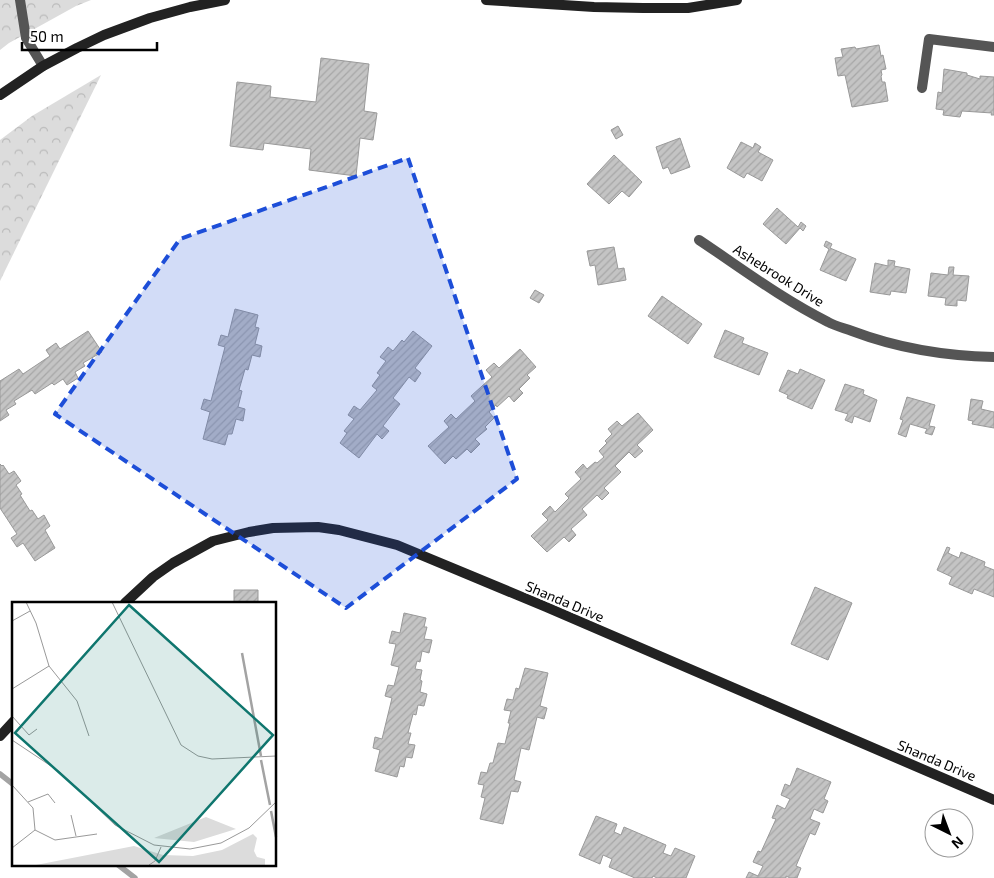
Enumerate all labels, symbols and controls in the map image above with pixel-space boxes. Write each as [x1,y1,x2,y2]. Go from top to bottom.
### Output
scale bar [22,20,158,52]
text: 50 m [30,27,64,45]
street label: Ashebrook Drive [730,240,828,310]
street label: Shanda Drive [523,577,607,625]
inset map [12,602,276,866]
street label: Shanda Drive [895,736,979,784]
north arrow [924,808,974,858]
text: N [949,833,967,853]

